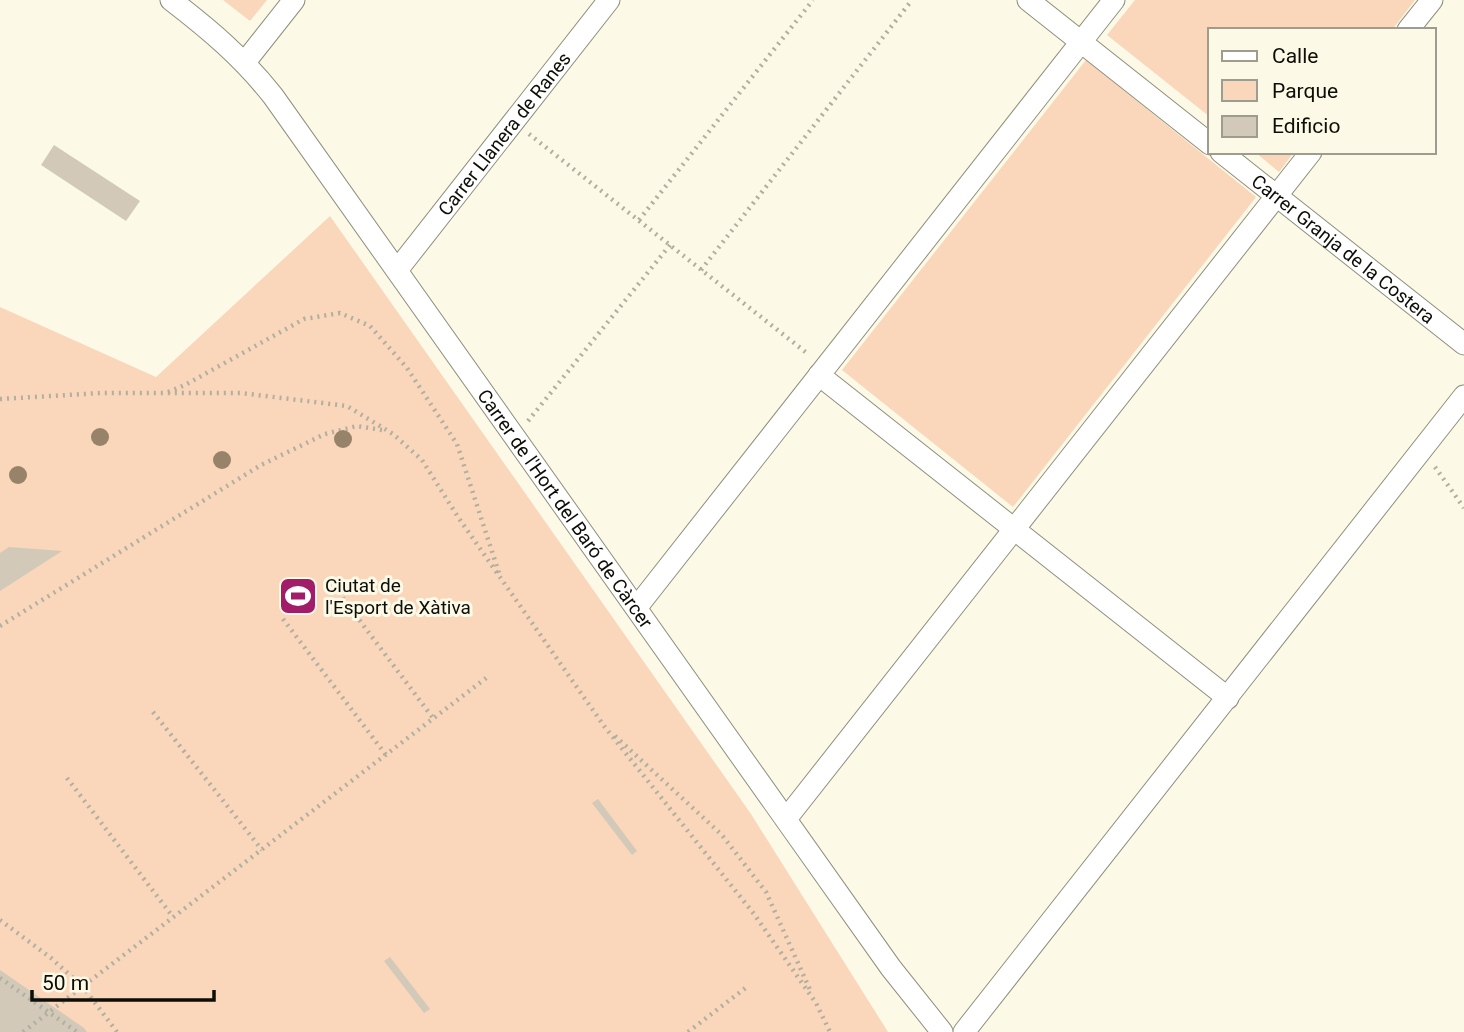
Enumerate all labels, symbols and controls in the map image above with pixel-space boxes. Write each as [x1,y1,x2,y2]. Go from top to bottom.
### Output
legend [1208,28,1436,154]
text: Calle [1272,44,1318,68]
street label: Carrer Llanera de Ranes [433,48,576,220]
text: Parque [1272,79,1338,103]
text: Edificio [1272,114,1340,138]
street label: Carrer Granja de la Costera [1247,170,1439,329]
street label: Carrer de l'Hort del Baró de Càrcer [472,385,658,633]
place label: Ciutat de l'Esport de Xàtiva [325,574,471,619]
sports icon: Ciutat de l'Esport de Xàtiva [277,575,319,617]
scale bar [32,958,214,1002]
text: 50 m [42,971,89,995]

